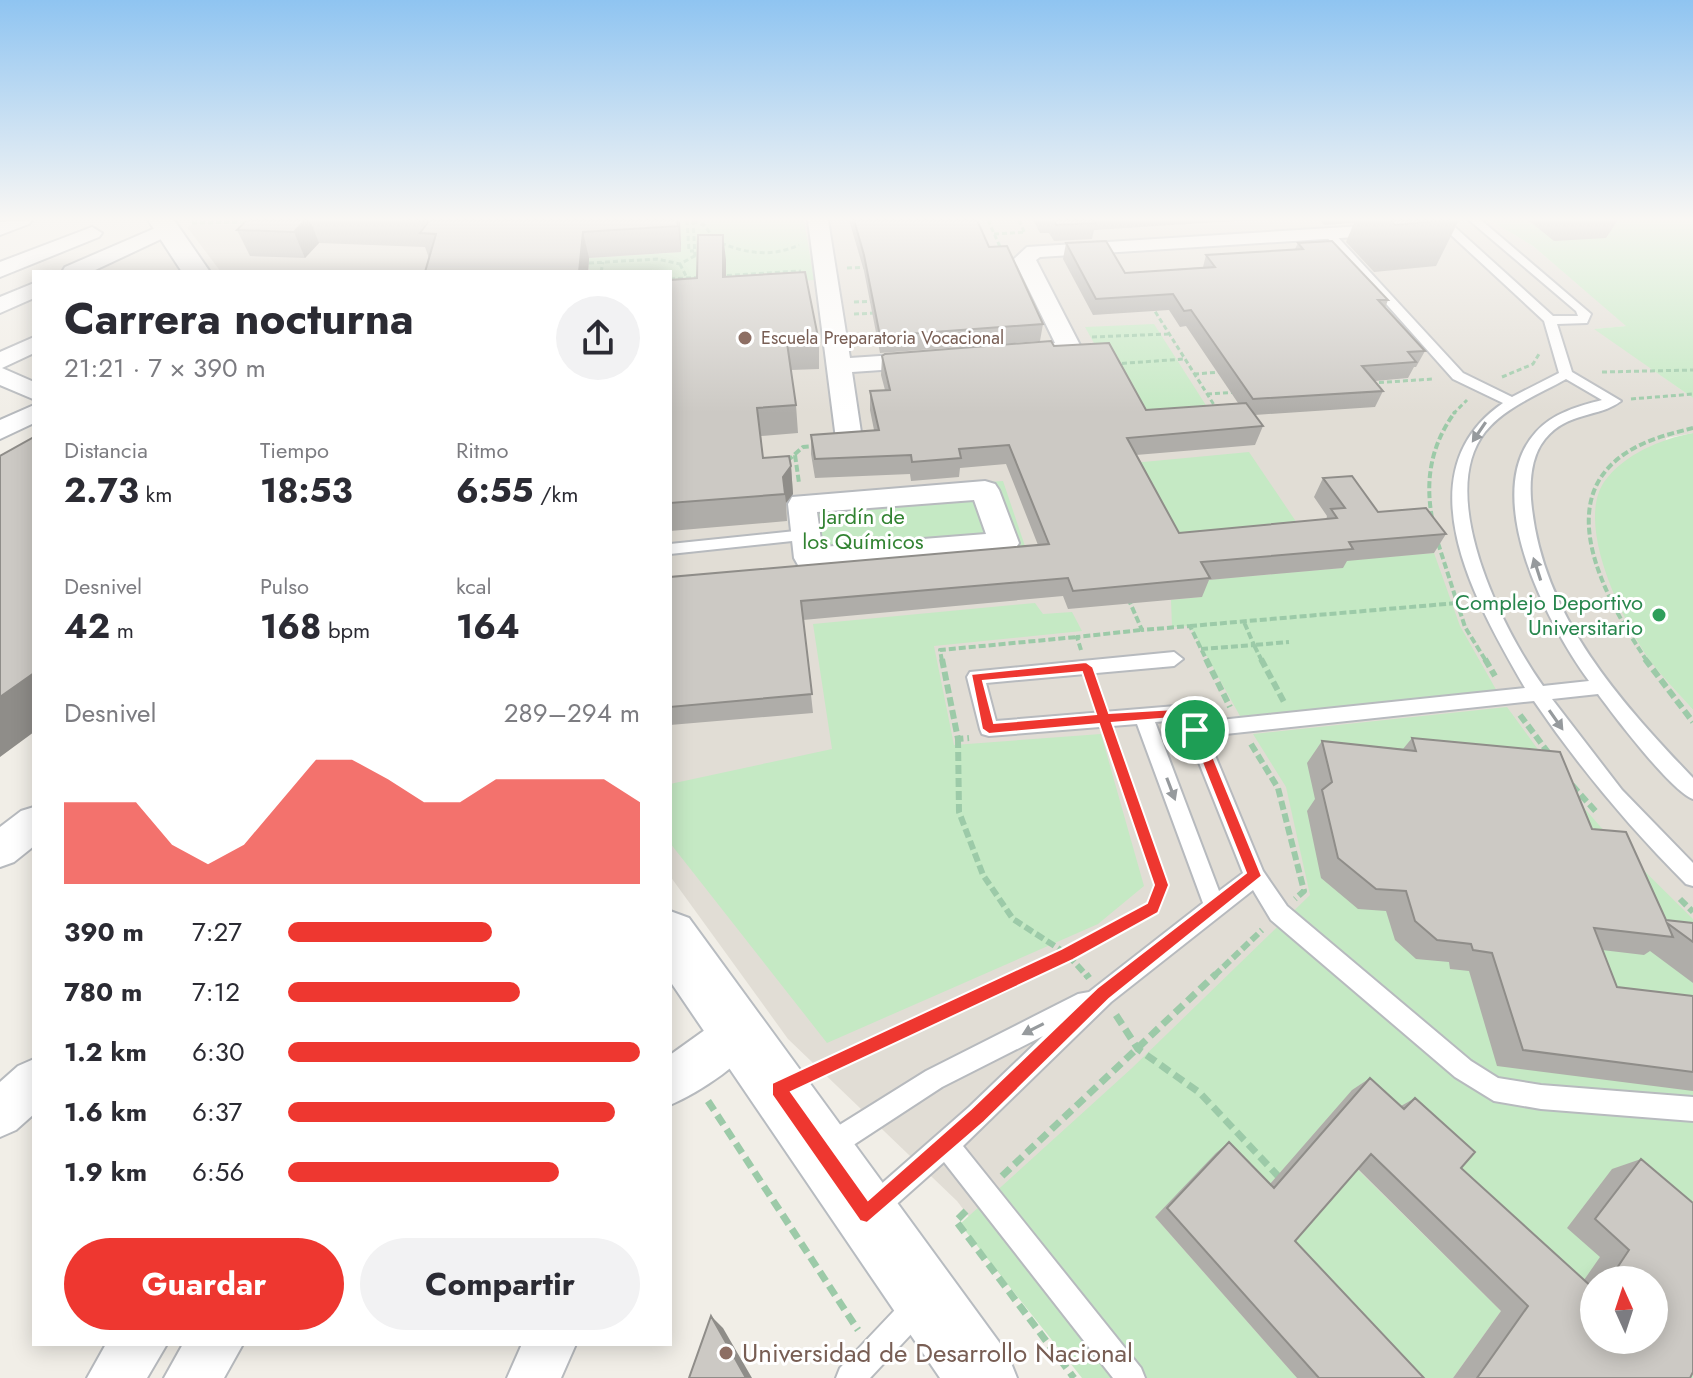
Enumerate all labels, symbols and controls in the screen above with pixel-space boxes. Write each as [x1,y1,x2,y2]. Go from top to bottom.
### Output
text: Carrera nocturna [64,287,414,351]
button: share [556,296,640,380]
place label: Escuela Preparatoria Vocacional [761,325,1004,351]
marker: Escuela Preparatoria Vocacional [736,329,754,347]
text: 21:21 · 7 × 390 m [64,349,266,387]
one-way arrow [1473,421,1487,443]
text: Distancia [64,434,148,466]
text: Tiempo [260,434,329,466]
text: Ritmo [456,434,509,466]
text: 2.73 [64,466,139,515]
text: 18:53 [260,466,353,515]
text: 6:55 [456,466,534,515]
text: km [139,478,172,510]
text: /km [534,478,578,510]
park label: Jardín de los Químicos [802,500,924,557]
one-way arrow [1530,557,1542,581]
text: Desnivel [64,570,142,602]
text: Pulso [260,570,309,602]
text: kcal [456,570,492,602]
place label: Complejo Deportivo Universitario [1455,586,1643,643]
text: 42 [64,602,110,651]
text: 168 [260,602,321,651]
text: 164 [456,602,520,651]
marker: Complejo Deportivo Universitario [1650,606,1668,624]
text: m [110,614,134,646]
text: bpm [321,614,370,646]
text: Desnivel [64,694,156,732]
text: 289–294 m [504,694,640,732]
pin [1161,696,1229,764]
icon: arrive [1173,708,1217,752]
one-way arrow [1548,710,1563,731]
one-way arrow [1165,777,1178,801]
text: 390 m [64,913,144,951]
text: 7:27 [192,913,242,951]
text: 780 m [64,973,142,1011]
text: 7:12 [192,973,240,1011]
one-way arrow [1022,1022,1045,1036]
text: 1.2 km [64,1033,147,1071]
text: 6:30 [192,1033,245,1071]
text: 1.6 km [64,1093,147,1131]
text: 6:37 [192,1093,242,1131]
text: 1.9 km [64,1153,147,1191]
text: 6:56 [192,1153,244,1191]
button: Guardar [64,1238,344,1330]
button: Compartir [360,1238,640,1330]
north arrow [1580,1266,1668,1354]
map controls [1580,1266,1668,1354]
place label: Universidad de Desarrollo Nacional [742,1334,1133,1372]
marker: Universidad de Desarrollo Nacional [717,1344,735,1362]

